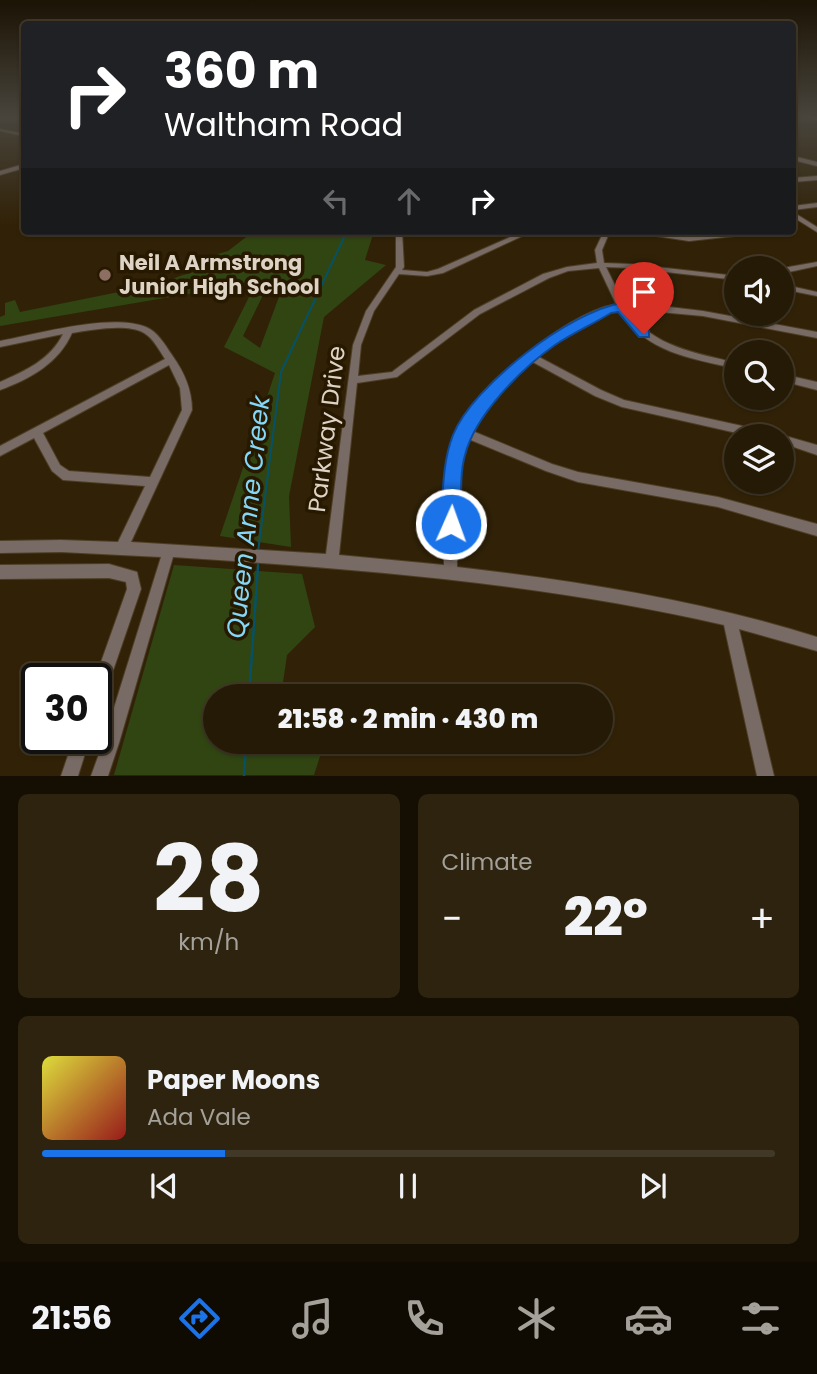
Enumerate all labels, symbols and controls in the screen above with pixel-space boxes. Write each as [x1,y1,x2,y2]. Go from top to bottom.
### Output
text: 360 m [164,37,319,105]
icon: right [49,49,140,140]
text: Waltham Road [164,102,403,147]
icon: left [317,182,355,220]
icon: ahead [390,182,428,220]
icon: right [463,182,501,220]
place label: Neil A Armstrong Junior High School [119,248,320,301]
map controls [724,256,794,494]
button: sound [724,256,794,326]
pin [614,262,674,334]
marker: Neil A Armstrong Junior High School [97,267,113,283]
icon: arrive [625,273,663,311]
button: search [724,340,794,410]
street label: Parkway Drive [300,344,353,514]
water label: Queen Anne Creek [217,392,279,640]
button: layers [724,424,794,494]
position arrow [414,487,488,561]
speed limit sign: 30 [21,663,112,754]
text: 21:58 · 2 min · 430 m [278,701,538,737]
text: 28 [153,815,264,943]
text: Climate [442,846,532,878]
text: 22° [564,881,648,954]
text: − [442,892,462,945]
text: + [749,892,775,945]
text: km/h [178,926,239,958]
text: Paper Moons [147,1062,320,1098]
text: Ada Vale [147,1101,251,1133]
icon: previous [145,1167,183,1205]
icon: pause [389,1167,427,1205]
icon: next [634,1167,672,1205]
icon: directions [175,1294,224,1343]
icon: music [288,1294,337,1343]
icon: phone [400,1294,449,1343]
icon: climate [512,1294,561,1343]
icon: car [624,1294,673,1343]
icon: filters [736,1294,785,1343]
text: 21:56 [32,1295,112,1340]

